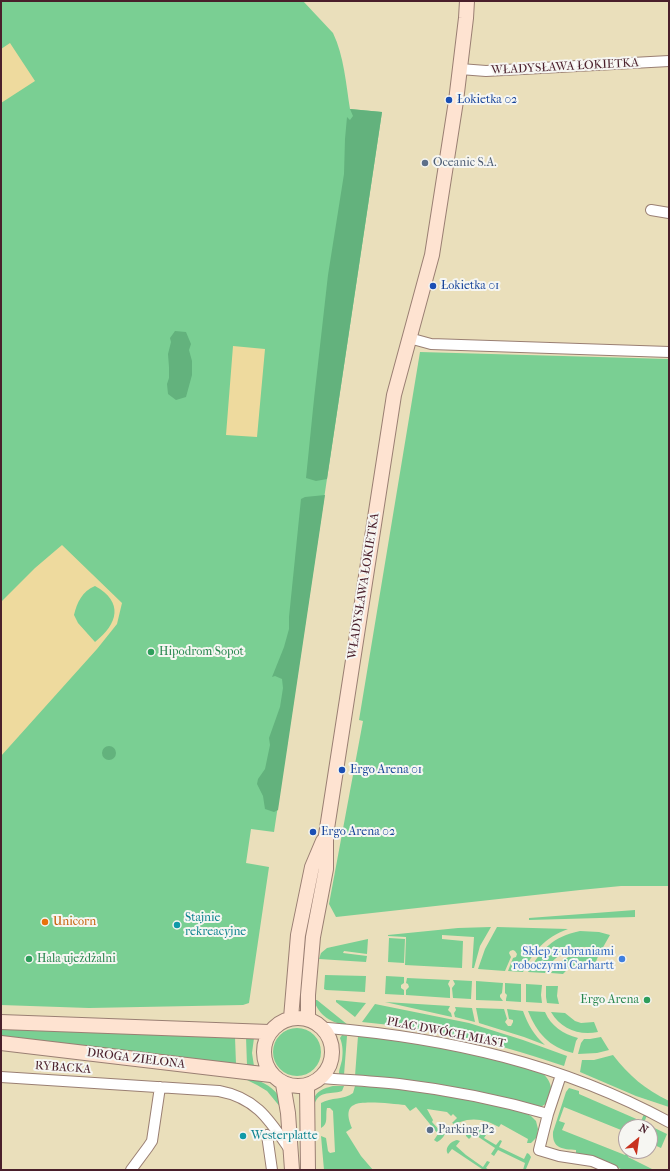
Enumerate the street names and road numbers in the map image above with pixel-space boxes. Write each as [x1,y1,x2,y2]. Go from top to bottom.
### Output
street label: WŁADYSŁAWA ŁOKIETKA [491,56,639,78]
street label: WŁADYSŁAWA ŁOKIETKA [345,512,383,660]
street label: PLAC DWÓCH MIAST [385,1014,507,1052]
street label: DROGA ZIELONA [86,1046,186,1072]
street label: RYBACKA [34,1059,92,1077]

